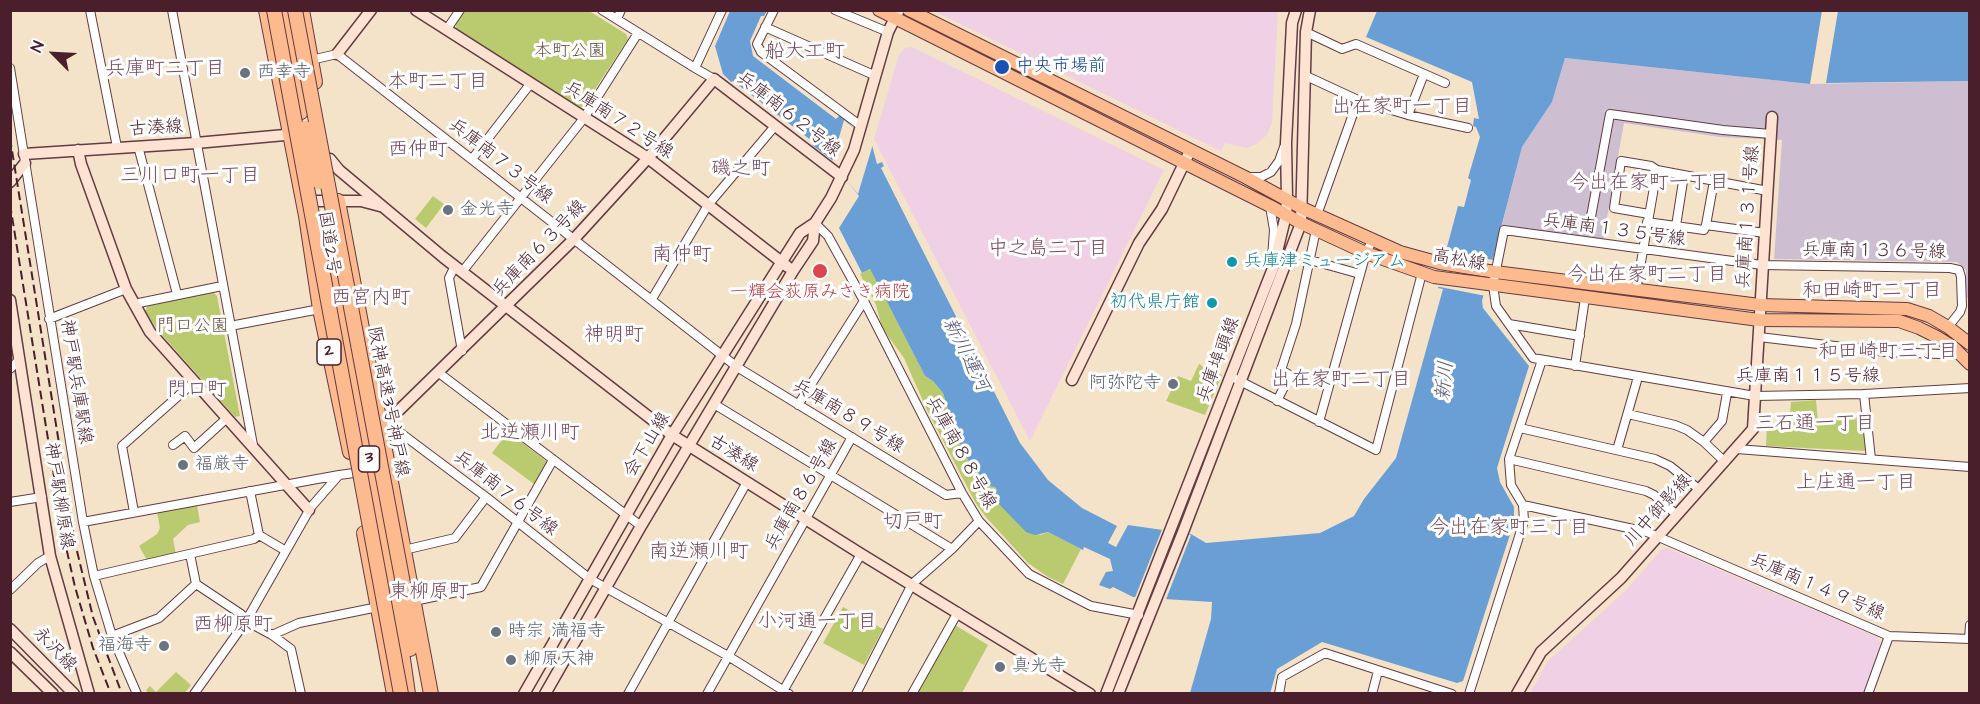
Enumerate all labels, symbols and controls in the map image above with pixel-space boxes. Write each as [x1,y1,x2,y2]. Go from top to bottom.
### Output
north arrow [24,24,84,84]
text: N [25,38,50,56]
park label: 本町公園 [534,41,606,63]
district label: 船大工町 [765,41,845,65]
place label: 中央市場前 [1016,56,1106,78]
district label: 兵庫町二丁目 [105,58,225,82]
marker: 中央市場前 [993,58,1011,76]
place label: 西幸寺 [257,62,311,84]
marker: 西幸寺 [238,66,252,80]
street label: 兵庫南６２号線 [732,68,844,162]
district label: 本町二丁目 [388,71,488,95]
street label: 兵庫南７２号線 [559,78,677,164]
district label: 出在家町一丁目 [1332,96,1472,120]
street label: 兵庫南７３号線 [444,115,556,209]
street label: 古湊線 [128,117,184,141]
district label: 西仲町 [388,139,448,163]
street label: 兵庫南１３１号線 [1733,144,1765,290]
district label: 磯之町 [711,158,771,182]
district label: 三川口町一丁目 [120,165,260,189]
district label: 今出在家町一丁目 [1569,172,1729,196]
street label: 兵庫南６３号線 [488,196,592,302]
place label: 金光寺 [460,199,514,221]
marker: 金光寺 [441,203,455,217]
street label: 国道2号 [312,210,344,276]
street label: 兵庫南１３５号線 [1541,210,1687,252]
district label: 中之島二丁目 [988,238,1108,262]
street label: 兵庫南１３６号線 [1802,240,1946,264]
district label: 南仲町 [652,244,712,268]
street label: 高松線 [1431,246,1487,276]
place label: 兵庫津ミュージアム [1244,251,1406,273]
marker: 兵庫津ミュージアム [1225,255,1239,269]
marker: 一輝会荻原みさき病院 [811,262,829,280]
district label: 今出在家町二丁目 [1567,264,1727,288]
district label: 和田崎町二丁目 [1802,280,1942,304]
place label: 一輝会荻原みさき病院 [730,282,910,304]
district label: 西宮内町 [331,287,411,311]
place label: 初代県庁館 [1110,292,1200,314]
marker: 初代県庁館 [1205,296,1219,310]
water label: 新川運河 [936,314,994,396]
street label: 兵庫埠頭線 [1193,314,1245,406]
park label: 門口公園 [157,316,229,338]
street label: 神戸駅兵庫駅線 [54,318,96,446]
district label: 神明町 [584,324,644,348]
street label: 阪神高速3号神戸線 [362,325,412,479]
road number: 2 [317,339,341,365]
district label: 和田崎町三丁目 [1818,341,1958,365]
water label: 新川 [1432,360,1460,402]
street label: 兵庫南１１５号線 [1736,366,1880,388]
district label: 出在家町二丁目 [1271,369,1411,393]
place label: 阿弥陀寺 [1089,373,1161,395]
street label: 兵庫南８９号線 [788,375,908,459]
marker: 阿弥陀寺 [1166,377,1180,391]
district label: 門口町 [167,379,227,403]
street label: 兵庫南８８号線 [920,393,1000,513]
street label: 会下山線 [620,409,676,481]
district label: 三石通一丁目 [1755,413,1875,437]
district label: 北逆瀬川町 [480,422,580,446]
street label: 古湊線 [704,431,762,477]
street label: 兵庫南８６号線 [761,435,843,555]
street label: 神戸駅柳原線 [39,441,77,551]
road number: 3 [358,446,380,472]
street label: 兵庫南７６号線 [449,447,561,541]
place label: 福厳寺 [195,454,249,476]
marker: 福厳寺 [176,458,190,472]
street label: 川中御影線 [1621,470,1697,552]
district label: 上庄通一丁目 [1796,472,1916,496]
district label: 切戸町 [883,511,943,535]
district label: 今出在家町三丁目 [1429,517,1589,541]
district label: 南逆瀬川町 [649,541,749,565]
street label: 兵庫南１４９号線 [1747,550,1887,626]
district label: 東柳原町 [389,581,469,605]
district label: 小河通一丁目 [757,611,877,635]
district label: 西柳原町 [193,614,273,638]
place label: 時宗 満福寺 [508,621,605,643]
street label: 永沢線 [27,623,81,677]
marker: 時宗 満福寺 [489,625,503,639]
place label: 福海寺 [98,635,152,657]
marker: 福海寺 [157,639,171,653]
place label: 柳原天神 [523,649,595,671]
marker: 柳原天神 [504,653,518,667]
place label: 真光寺 [1012,656,1066,678]
marker: 真光寺 [993,660,1007,674]

